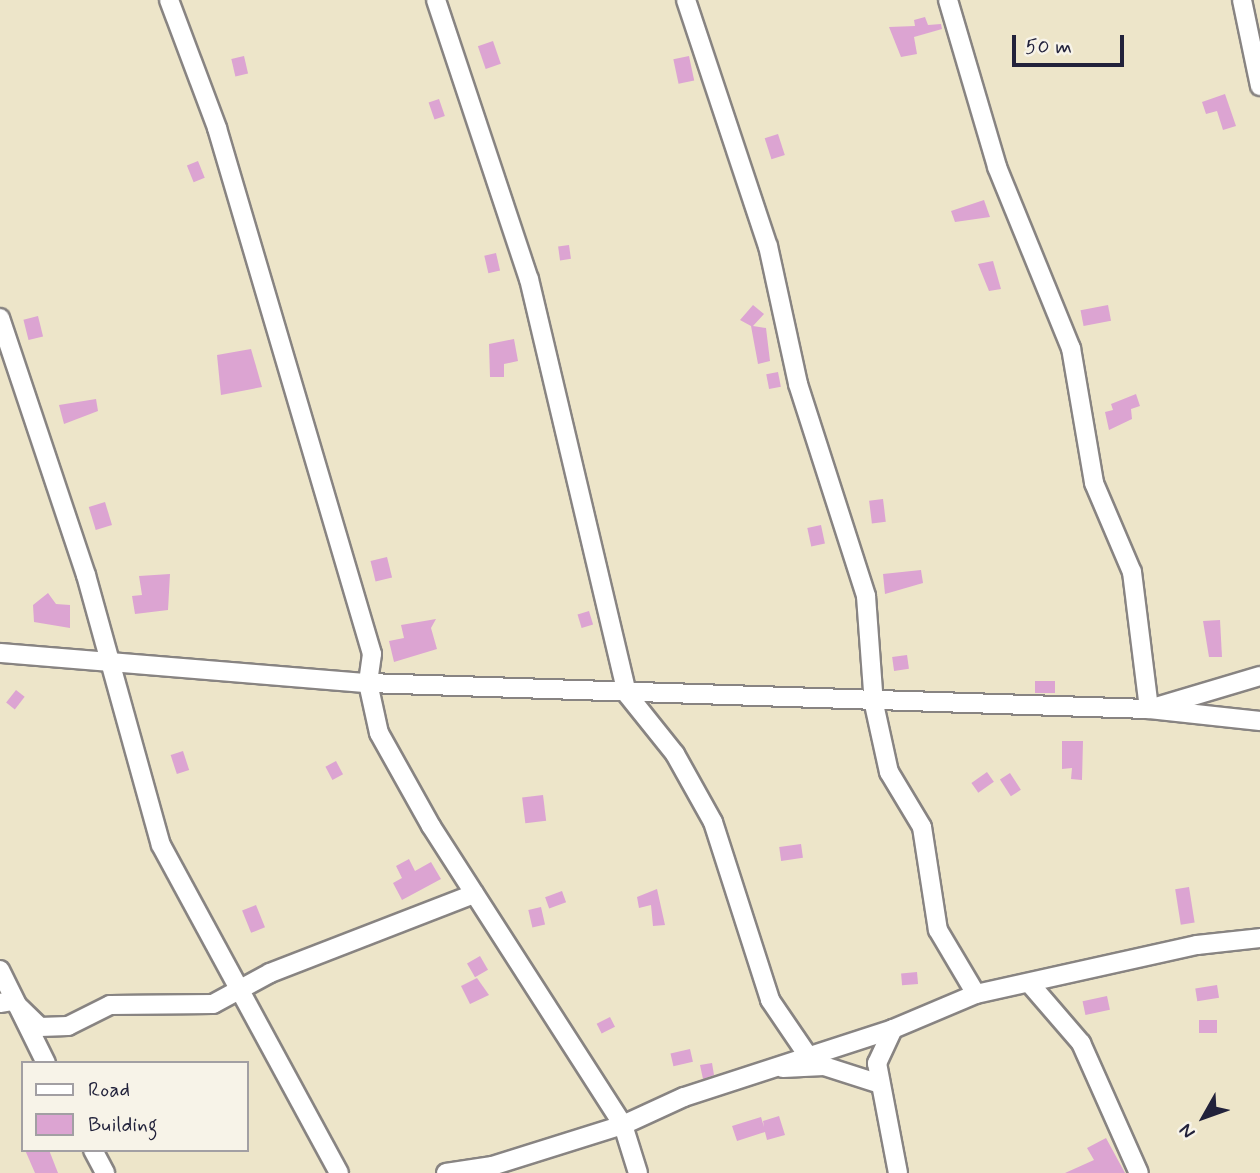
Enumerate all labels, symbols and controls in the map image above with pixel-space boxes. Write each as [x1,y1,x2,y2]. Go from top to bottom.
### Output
scale bar [1015,21,1127,65]
text: 50 m [1025,33,1072,61]
legend [21,1061,248,1152]
text: Road [88,1076,130,1104]
north arrow [1169,1082,1239,1152]
text: Building [88,1111,158,1139]
text: N [1174,1118,1201,1144]

